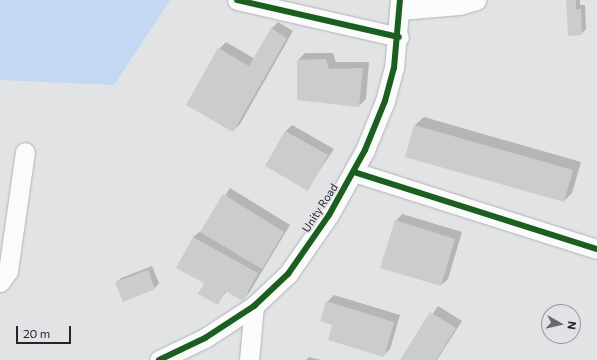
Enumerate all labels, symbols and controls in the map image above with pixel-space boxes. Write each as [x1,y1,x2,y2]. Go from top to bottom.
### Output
street label: Unity Road [299,181,341,235]
north arrow [541,304,581,344]
scale bar [18,318,73,344]
text: N [565,321,579,331]
text: 20 m [23,326,50,340]

